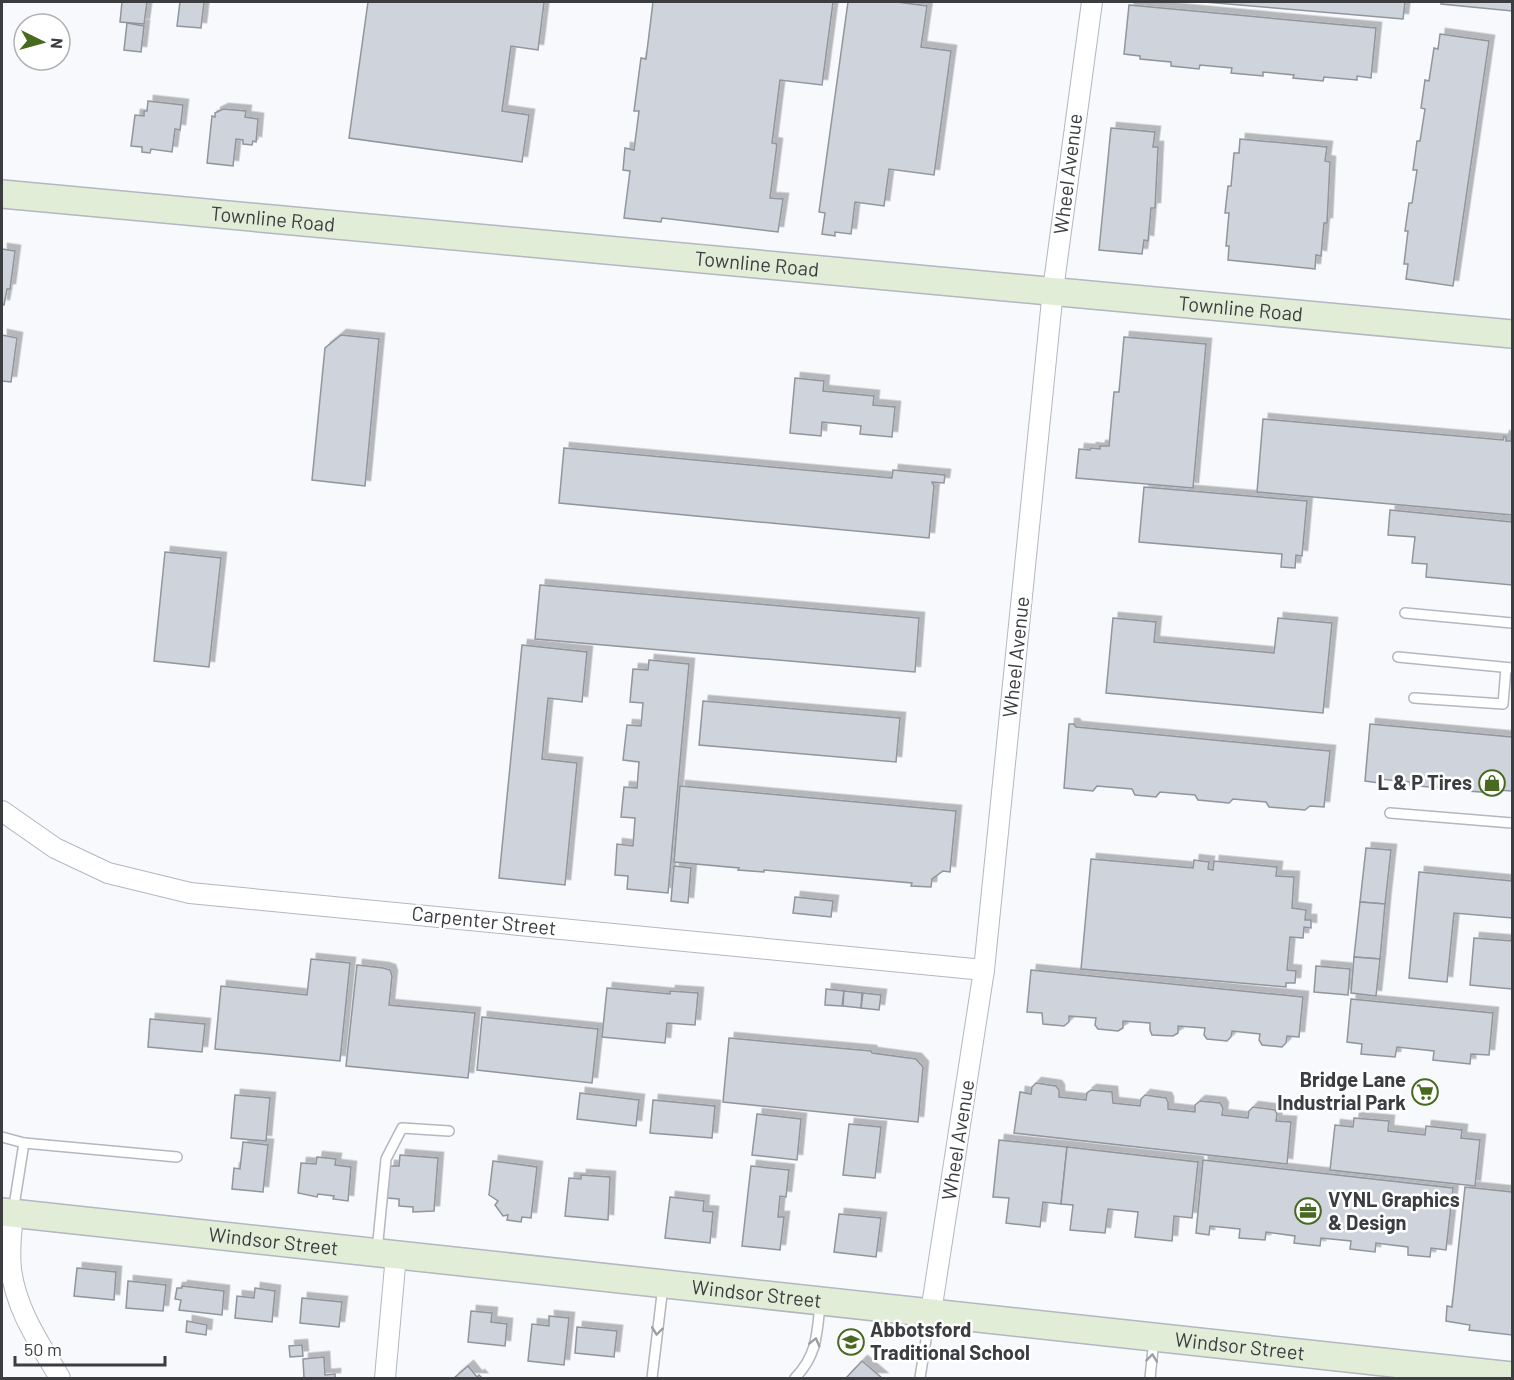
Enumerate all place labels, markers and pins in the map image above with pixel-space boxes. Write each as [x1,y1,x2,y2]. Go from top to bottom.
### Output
shop icon: L & P Tires [1477,768,1507,798]
place label: L & P Tires [1378,770,1472,794]
place label: Bridge Lane Industrial Park [1277,1067,1406,1114]
supermarket icon: Bridge Lane Industrial Park [1410,1077,1440,1107]
place label: VYNL Graphics & Design [1328,1187,1460,1234]
office icon: VYNL Graphics & Design [1293,1196,1323,1226]
place label: Abbotsford Traditional School [870,1317,1030,1364]
school or university icon: Abbotsford Traditional School [836,1327,866,1357]

